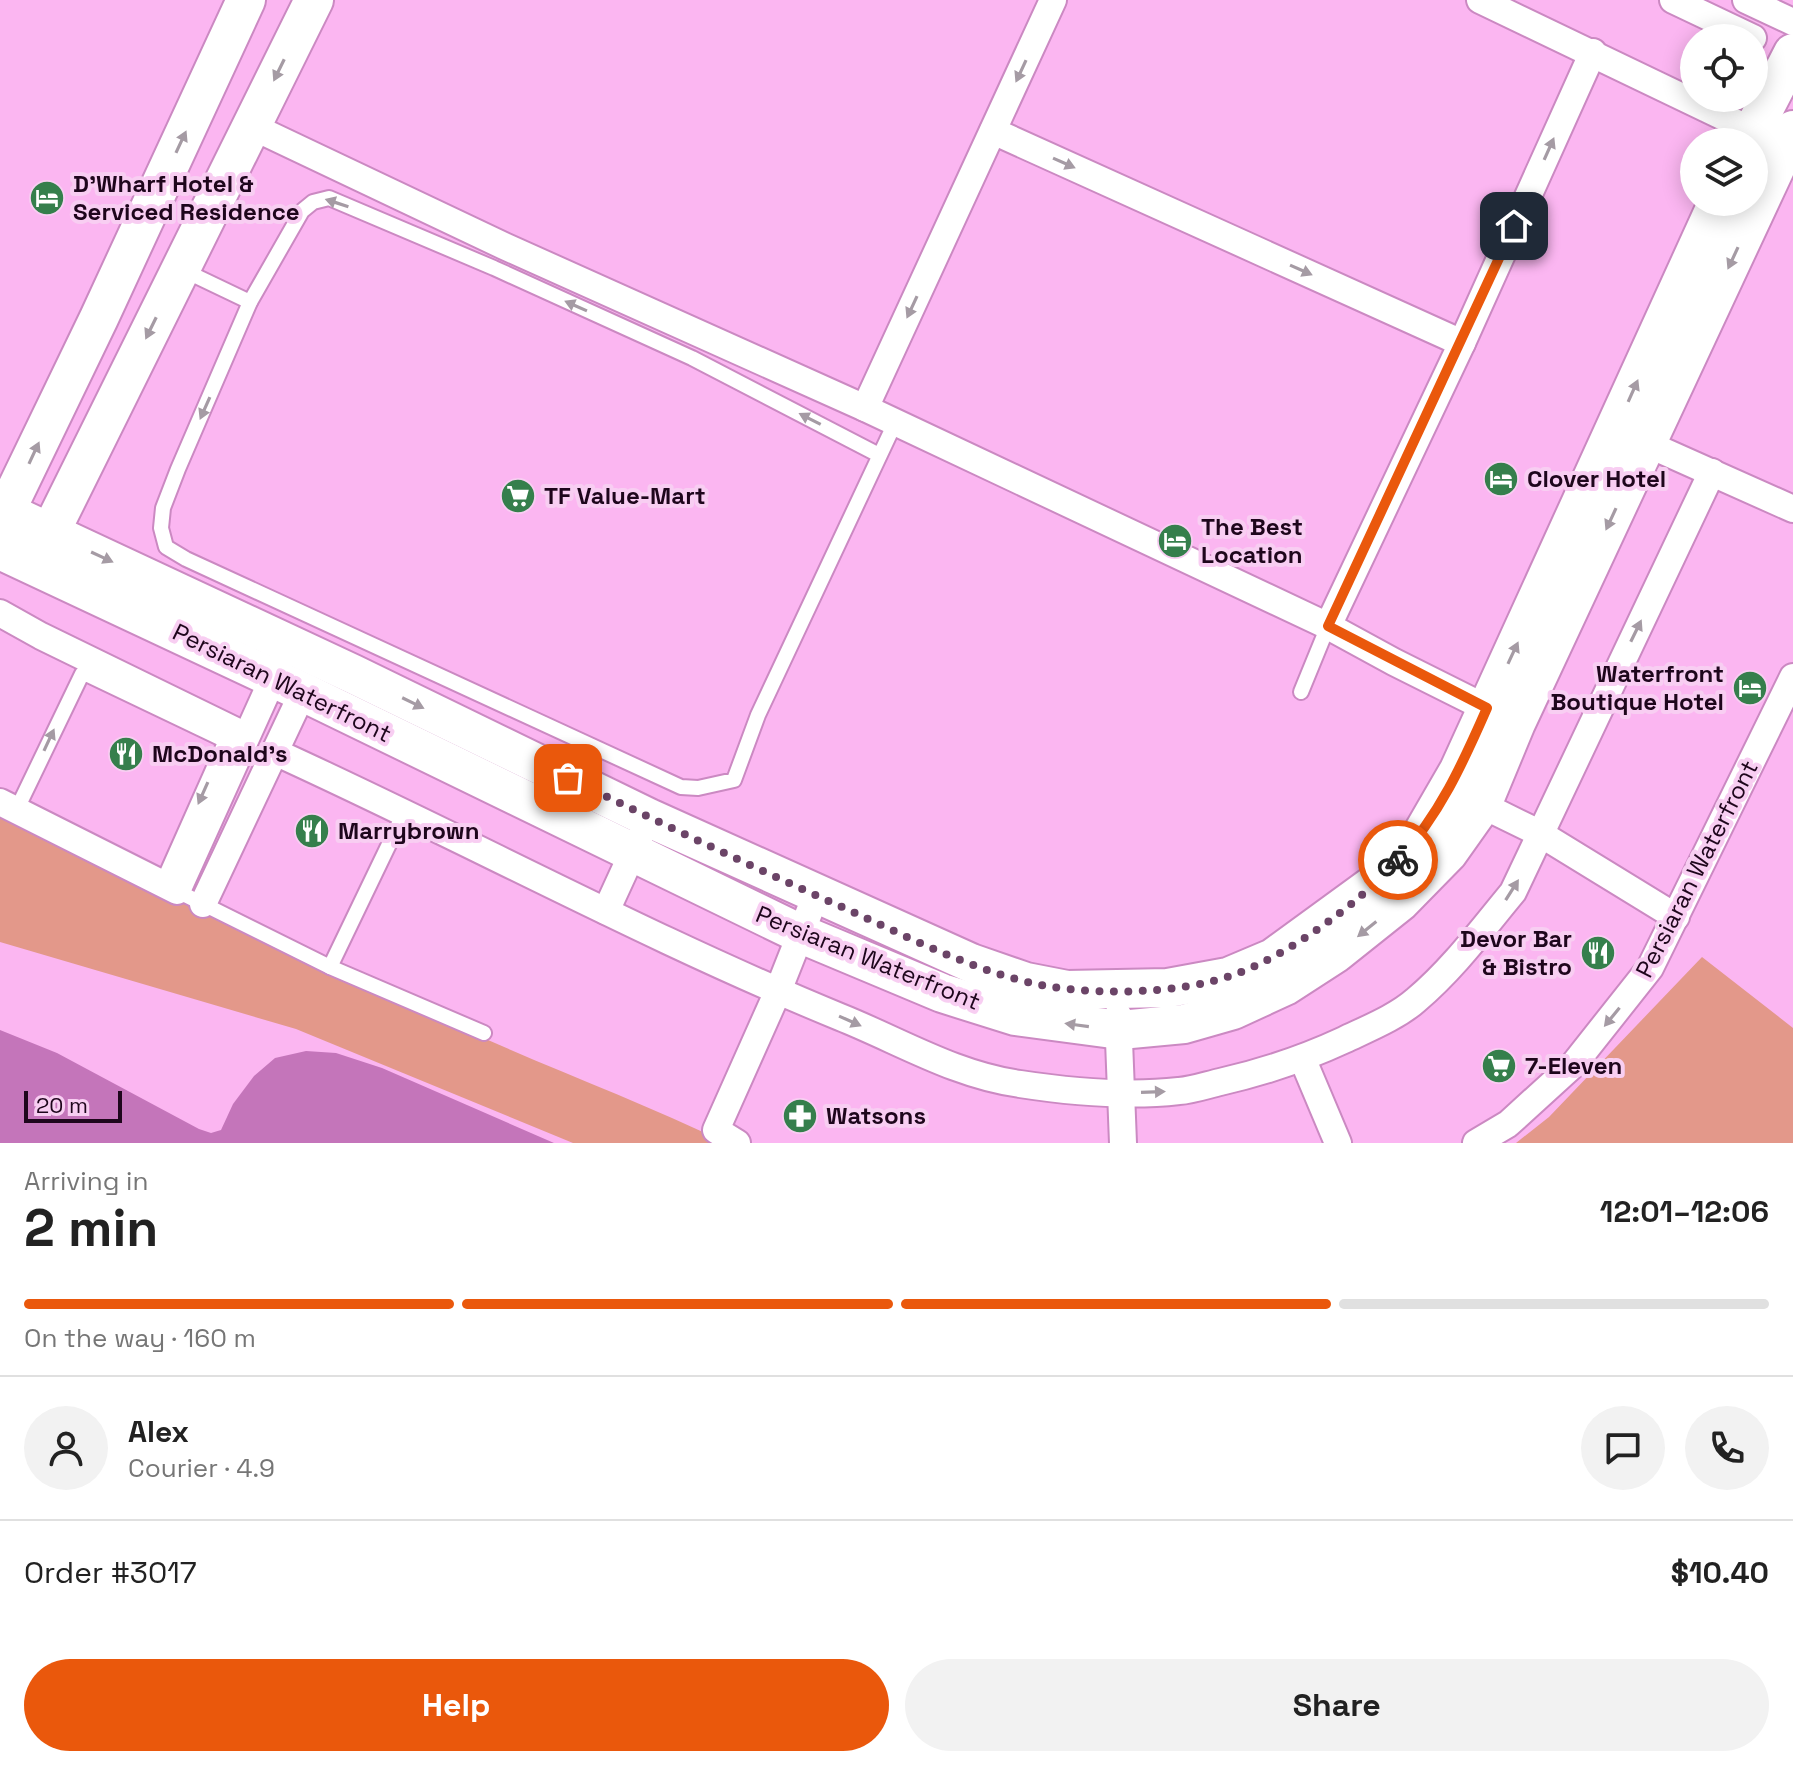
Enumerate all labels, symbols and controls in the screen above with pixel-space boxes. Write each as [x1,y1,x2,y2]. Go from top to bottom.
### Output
map controls [1680,24,1768,216]
button: locate [1680,24,1768,112]
one-way arrow [272,58,286,81]
one-way arrow [1014,59,1028,83]
button: layers [1680,128,1768,216]
one-way arrow [174,130,188,153]
one-way arrow [1542,137,1556,161]
one-way arrow [1053,156,1076,169]
place label: D'Wharf Hotel & Serviced Residence [73,168,300,227]
hotel icon: D'Wharf Hotel & Serviced Residence [28,179,66,217]
pin [1480,192,1548,260]
one-way arrow [325,197,349,209]
icon: home [1492,204,1536,248]
one-way arrow [1726,246,1740,270]
one-way arrow [1290,263,1313,277]
one-way arrow [905,295,919,319]
one-way arrow [564,299,588,313]
one-way arrow [145,317,158,340]
one-way arrow [1626,380,1640,403]
one-way arrow [198,396,211,420]
one-way arrow [798,413,821,426]
one-way arrow [27,441,41,464]
hotel icon: Clover Hotel [1482,460,1520,498]
place label: Clover Hotel [1527,463,1666,494]
supermarket icon: TF Value-Mart [499,477,537,515]
place label: TF Value-Mart [544,480,706,511]
one-way arrow [1604,507,1618,531]
place label: The Best Location [1201,511,1303,570]
hotel icon: The Best Location [1156,522,1194,560]
one-way arrow [90,550,113,564]
street label: Persiaran Waterfront [168,616,397,749]
one-way arrow [1629,619,1643,642]
one-way arrow [1506,641,1520,665]
place label: Waterfront Boutique Hotel [1550,658,1724,717]
hotel icon: Waterfront Boutique Hotel [1731,669,1769,707]
one-way arrow [401,696,425,710]
one-way arrow [42,729,56,752]
restaurant icon: McDonald's [107,735,145,773]
place label: McDonald's [152,738,288,769]
pin [534,744,602,812]
street label: Persiaran Waterfront [1628,755,1765,983]
icon: bag [546,756,590,800]
one-way arrow [197,781,210,804]
restaurant icon: Marrybrown [293,812,331,850]
place label: Marrybrown [338,815,479,846]
courier [1358,820,1438,900]
icon: bike [1376,838,1420,882]
one-way arrow [1504,880,1519,901]
street label: Persiaran Waterfront [751,898,985,1017]
one-way arrow [1357,920,1377,936]
place label: Devor Bar & Bistro [1460,923,1572,982]
restaurant icon: Devor Bar & Bistro [1579,934,1617,972]
one-way arrow [1604,1007,1621,1027]
one-way arrow [838,1014,861,1028]
one-way arrow [1064,1018,1089,1031]
supermarket icon: 7-Eleven [1480,1047,1518,1085]
place label: 7-Eleven [1525,1050,1622,1081]
one-way arrow [1141,1086,1166,1099]
scale bar [24,1087,122,1123]
text: 20 m [36,1091,88,1119]
pharmacy icon: Watsons [781,1097,819,1135]
place label: Watsons [826,1100,926,1131]
text: Arriving in [24,1164,148,1198]
text: 12:01–12:06 [1600,1192,1769,1231]
text: 2 min [24,1195,158,1261]
text: On the way · 160 m [24,1321,256,1355]
button: person [24,1406,108,1490]
button: chat [1581,1406,1665,1490]
button: phone [1685,1406,1769,1490]
text: Alex [128,1412,189,1451]
text: Courier · 4.9 [128,1451,275,1485]
text: Order #3017 [24,1553,197,1592]
text: $10.40 [1671,1553,1769,1592]
button: Help [24,1659,889,1751]
button: Share [905,1659,1769,1751]

